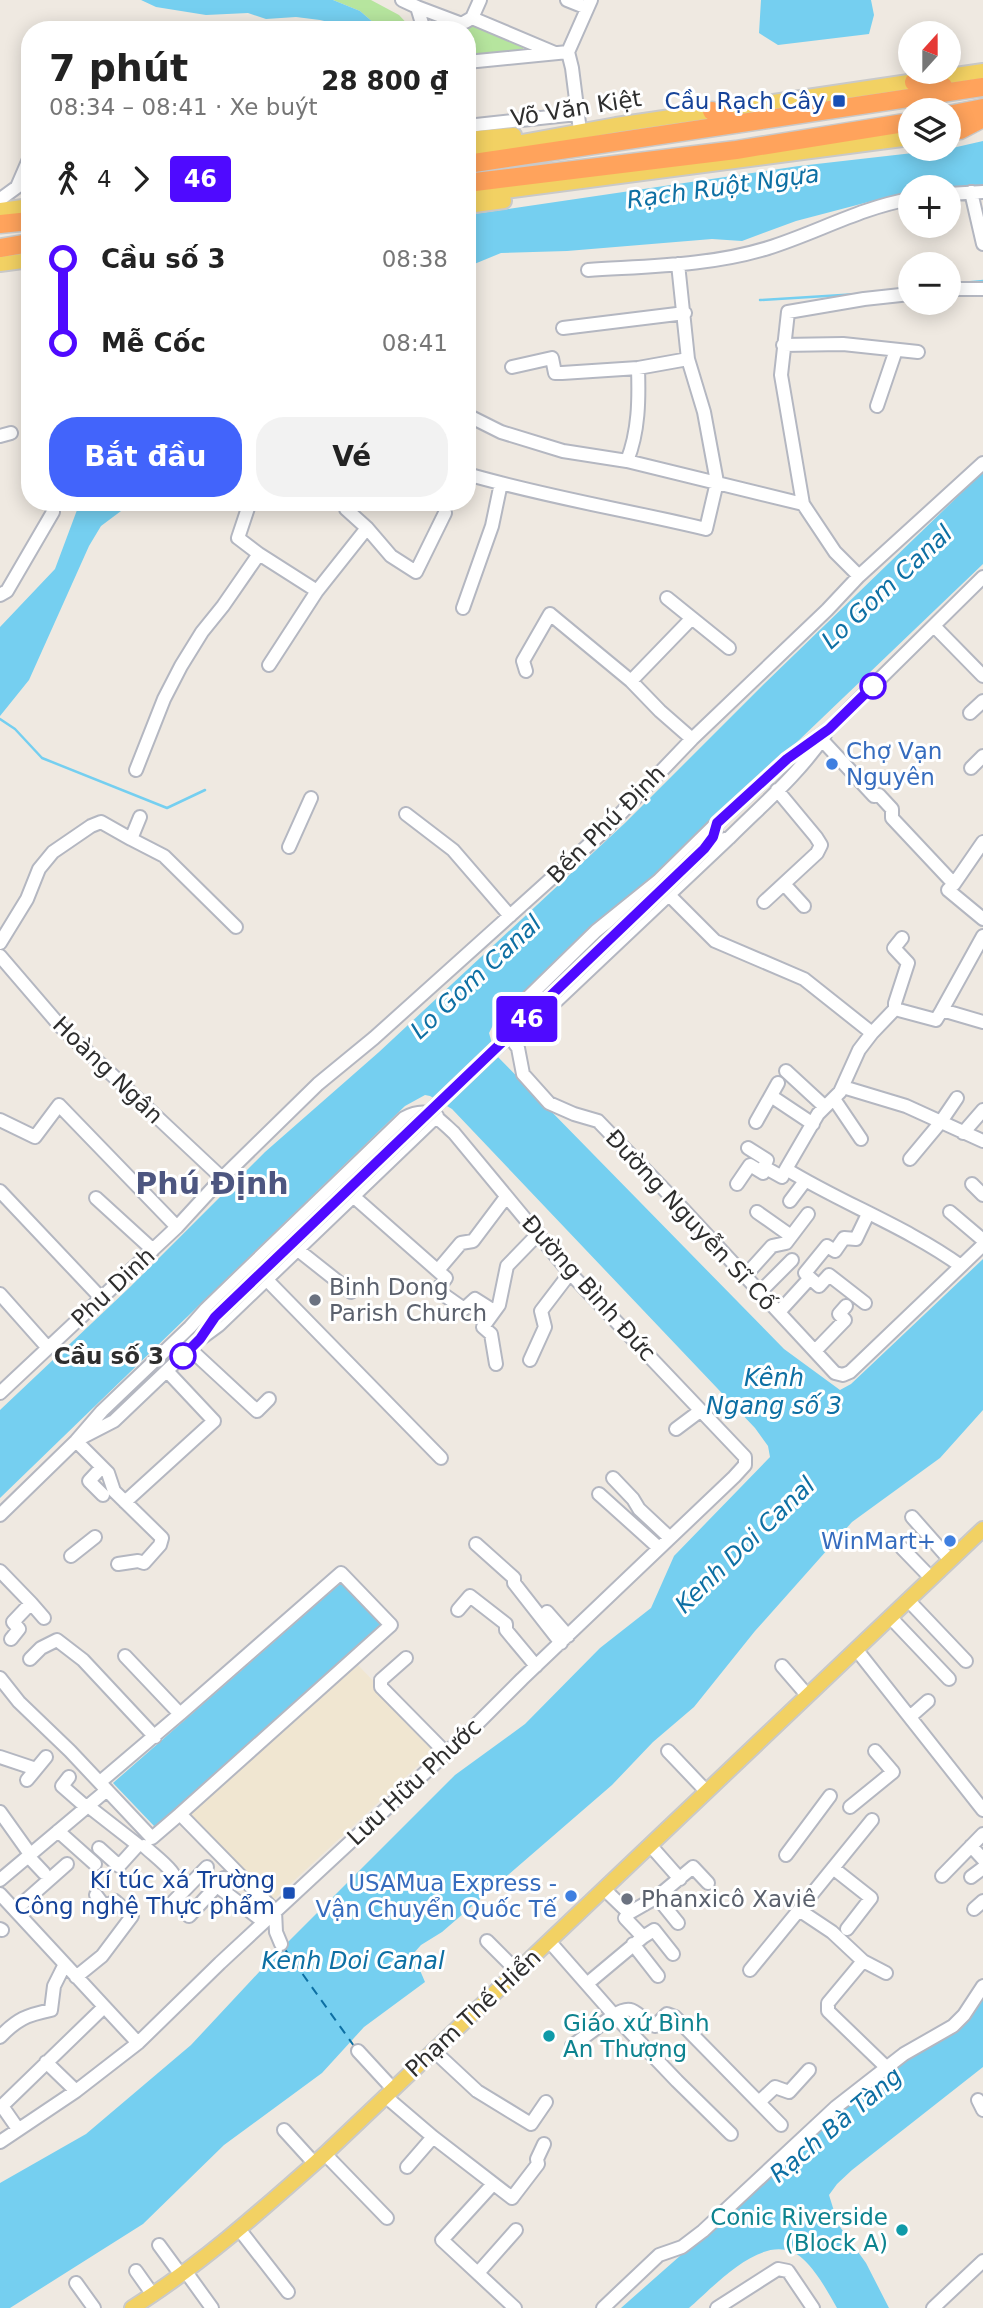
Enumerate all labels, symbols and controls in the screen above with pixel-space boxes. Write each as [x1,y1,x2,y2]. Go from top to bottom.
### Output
north arrow [898,21,961,84]
map controls [898,21,961,315]
text: 7 phút [49,46,188,90]
text: 28 800 ₫ [321,66,448,96]
street label: Võ Văn Kiệt [509,85,643,131]
place label: Cầu Rạch Cây [665,88,825,114]
marker: Cầu Rạch Cây [831,93,847,109]
text: 08:34 – 08:41 · Xe buýt [49,94,318,120]
button: layers [898,98,961,161]
icon: walk [49,160,87,198]
icon: forward [122,160,160,198]
water label: Rạch Ruột Ngựa [625,160,821,214]
text: 46 [184,165,217,193]
text: 4 [97,166,112,192]
button: + [898,175,961,238]
text: Cầu số 3 [101,244,226,274]
text: 08:38 [382,246,448,272]
button: − [898,252,961,315]
text: Mễ Cốc [101,328,206,358]
text: 08:41 [382,330,448,356]
button: Bắt đầu [49,417,242,497]
button: Vé [256,417,448,497]
water label: Lo Gom Canal [816,519,958,655]
unlabelled marker [860,673,886,699]
place label: Chợ Vạn Nguyên [846,738,942,790]
marker: Chợ Vạn Nguyên [824,756,840,772]
street label: Bến Phú Định [542,760,670,888]
water label: Lo Gom Canal [405,909,547,1045]
line badge: 46 [496,996,558,1042]
text: 46 [510,1005,544,1033]
street label: Hoàng Ngân [48,1011,168,1129]
street label: Đường Nguyễn Sĩ Cố [601,1124,782,1316]
district label: Phú Định [135,1166,289,1201]
street label: Đường Bình Đức [517,1210,661,1366]
street label: Phu Dinh [66,1242,160,1332]
place label: Binh Dong Parish Church [329,1274,487,1326]
marker: Binh Dong Parish Church [307,1292,323,1308]
place label: Cầu số 3 [54,1343,164,1369]
marker: Cầu số 3 [170,1343,196,1369]
water label: Kênh Ngang số 3 [706,1364,842,1420]
water label: Kenh Doi Canal [669,1471,821,1619]
place label: WinMart+ [821,1528,936,1554]
marker: WinMart+ [942,1533,958,1549]
street label: Lưu Hữu Phước [342,1714,486,1850]
place label: Kí túc xá Trường Công nghệ Thực phẩm [14,1867,275,1919]
place label: USAMua Express - Vận Chuyển Quốc Tế [316,1870,558,1922]
marker: Kí túc xá Trường Công nghệ Thực phẩm [281,1885,297,1901]
place label: Phanxicô Xaviê [641,1886,816,1912]
marker: USAMua Express - Vận Chuyển Quốc Tế [563,1888,579,1904]
marker: Phanxicô Xaviê [619,1891,635,1907]
street label: Phạm Thế Hiển [400,1944,546,2082]
water label: Kenh Doi Canal [261,1947,445,1975]
place label: Giáo xứ Bình An Thượng [563,2010,710,2062]
marker: Giáo xứ Bình An Thượng [541,2028,557,2044]
water label: Rạch Bà Tàng [764,2062,908,2188]
place label: Conic Riverside (Block A) [710,2204,888,2256]
marker: Conic Riverside (Block A) [894,2222,910,2238]

